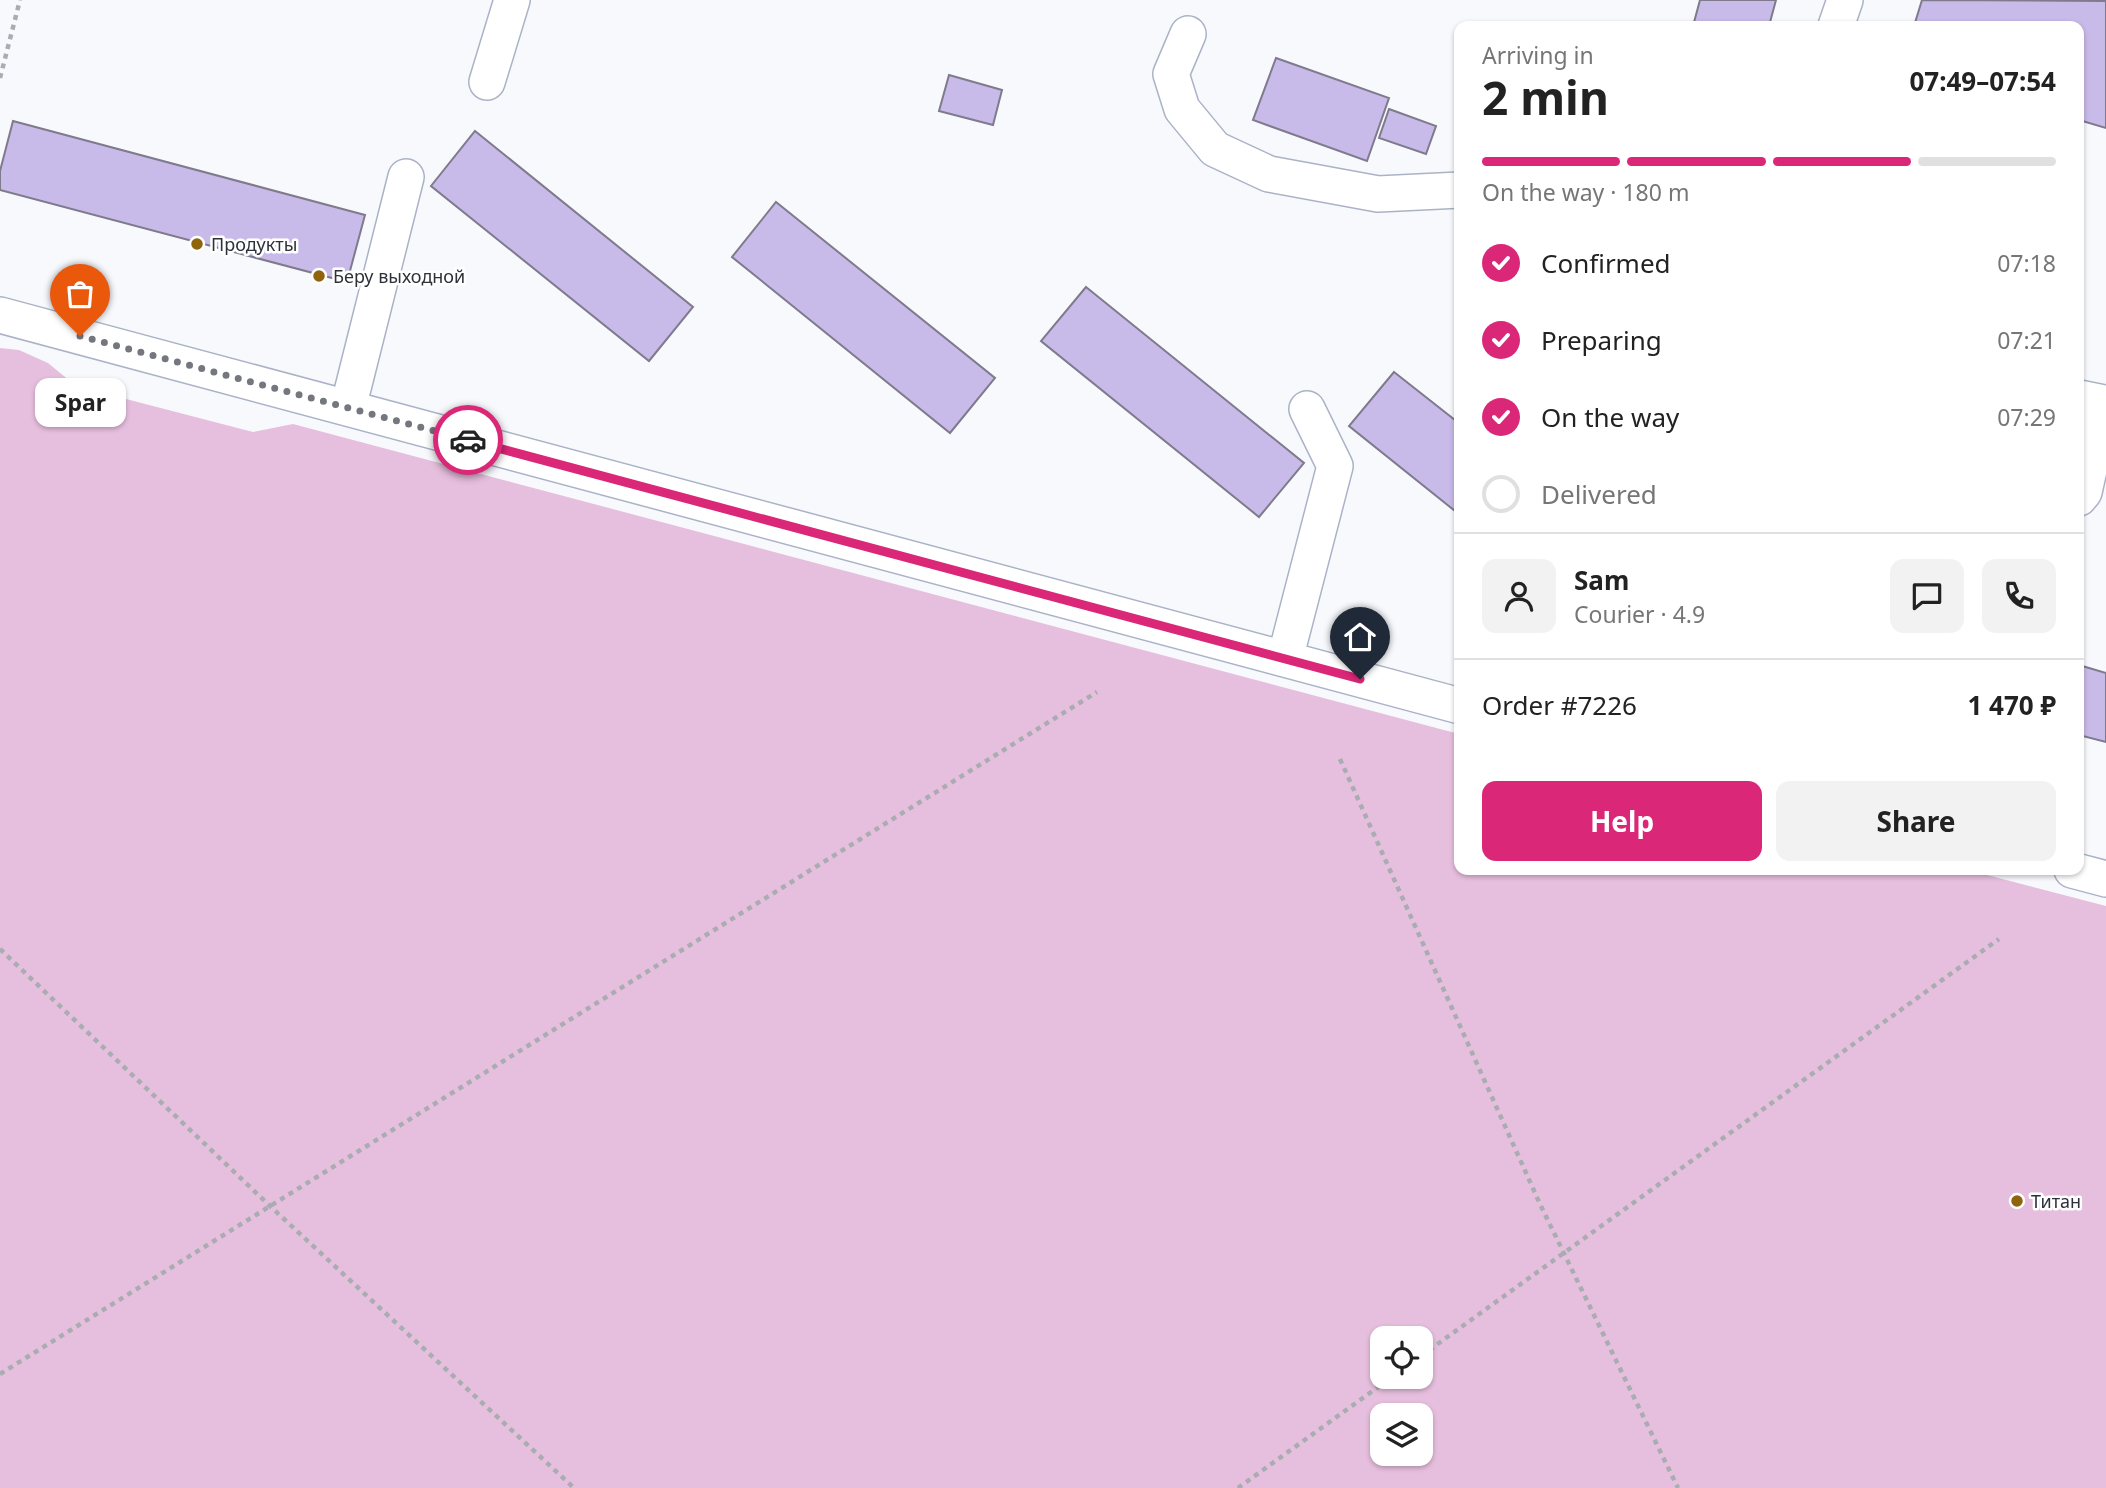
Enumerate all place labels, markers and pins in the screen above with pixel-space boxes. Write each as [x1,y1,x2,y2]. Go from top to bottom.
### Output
place label: Продукты [211,232,297,256]
marker: Продукты [189,236,205,252]
pin [50,264,110,336]
place label: Беру выходной [333,264,465,288]
marker: Беру выходной [311,268,327,284]
callout: Spar [34,378,126,427]
pin [1330,607,1390,679]
place label: Титан [2031,1189,2081,1213]
marker: Титан [2009,1193,2025,1209]

